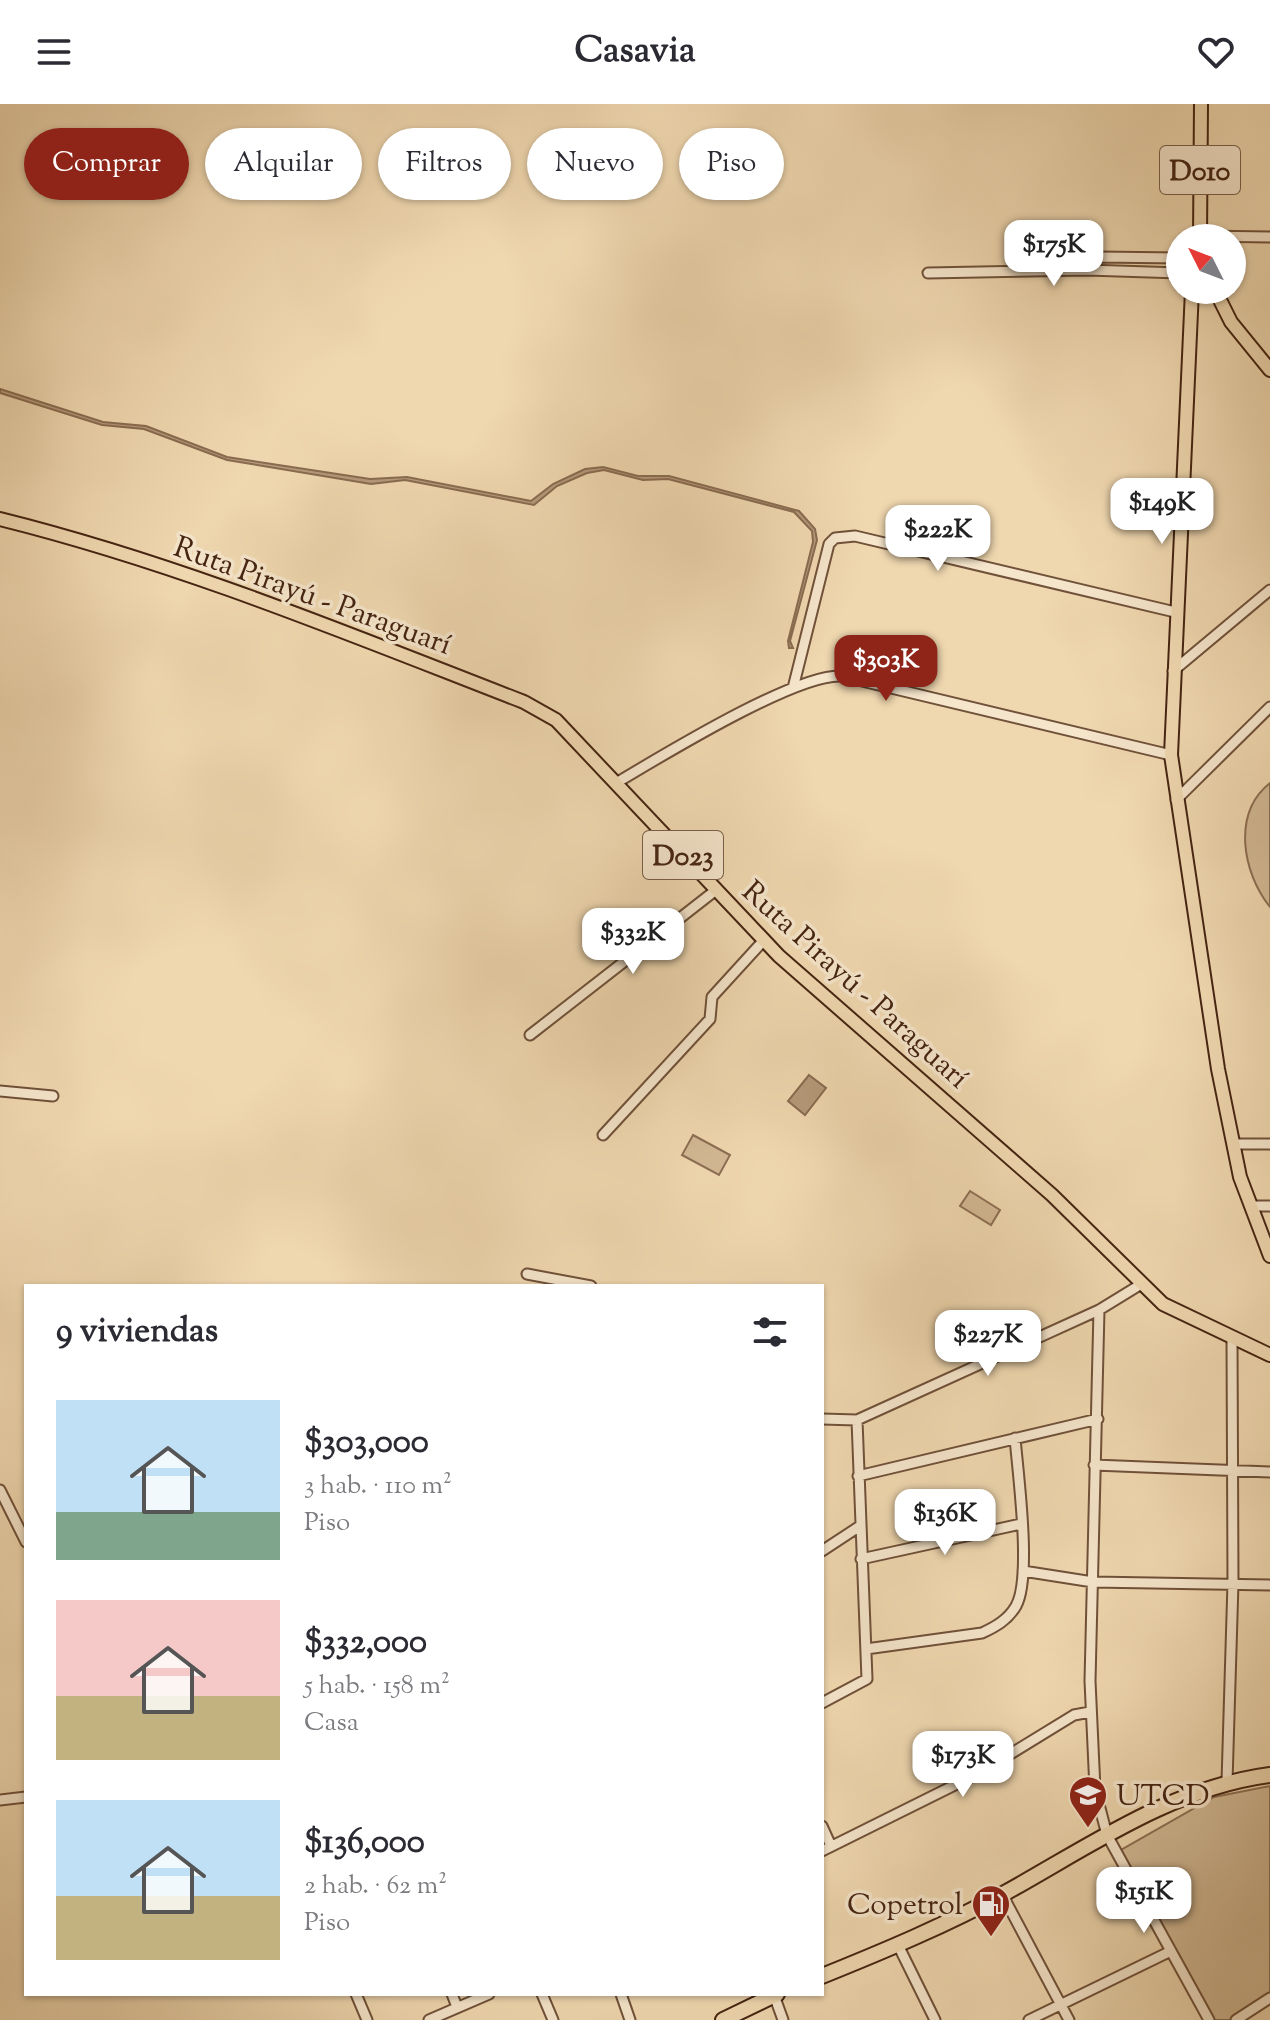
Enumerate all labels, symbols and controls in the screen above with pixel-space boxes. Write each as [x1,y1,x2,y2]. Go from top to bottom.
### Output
text: Casavia [575,26,696,78]
icon: menu [32,30,76,74]
icon: heart [1194,30,1238,74]
chip: Comprar [24,128,189,200]
chip: Alquilar [205,128,362,200]
chip: Filtros [378,128,511,200]
chip: Nuevo [527,128,663,200]
chip: Piso [679,128,784,200]
road number: D010 [1160,146,1240,194]
pin: $175K [998,220,1110,288]
north arrow [1166,224,1246,304]
map controls [1166,224,1246,304]
text: $175K [1022,227,1086,264]
pin: $149K [1106,478,1218,546]
text: $149K [1128,485,1196,522]
pin: $222K [882,505,994,573]
text: $222K [903,512,973,549]
street label: Ruta Pirayú - Paraguarí [167,527,457,668]
pin: $303K [830,635,942,703]
text: $303K [852,642,920,679]
road number: D023 [643,831,723,879]
street label: Ruta Pirayú - Paraguarí [731,872,978,1100]
pin: $332K [577,908,689,976]
text: $332K [600,915,666,952]
text: 9 viviendas [56,1308,218,1357]
icon: filters [748,1310,792,1354]
pin: $227K [932,1310,1044,1378]
text: $227K [953,1317,1023,1354]
text: $303,000 [304,1419,429,1468]
icon: home [120,1432,216,1528]
text: 3 hab. · 110 m² [304,1468,452,1505]
pin: $136K [889,1489,1001,1557]
text: $136K [913,1496,977,1533]
text: Piso [304,1505,350,1542]
text: $332,000 [304,1619,427,1668]
icon: home [120,1632,216,1728]
text: 5 hab. · 158 m² [304,1668,450,1705]
text: Casa [304,1705,359,1742]
pin: $173K [907,1731,1019,1799]
text: $173K [930,1738,996,1775]
school or university icon: UTCD [1067,1774,1109,1829]
place label: UTCD [1116,1776,1210,1819]
text: $136,000 [304,1819,425,1868]
icon: home [120,1832,216,1928]
pin: $151K [1088,1867,1200,1935]
text: 2 hab. · 62 m² [304,1868,447,1905]
text: $151K [1114,1874,1174,1911]
fuel station icon: Copetrol [970,1883,1012,1938]
place label: Copetrol [847,1885,963,1928]
text: Piso [304,1905,350,1942]

